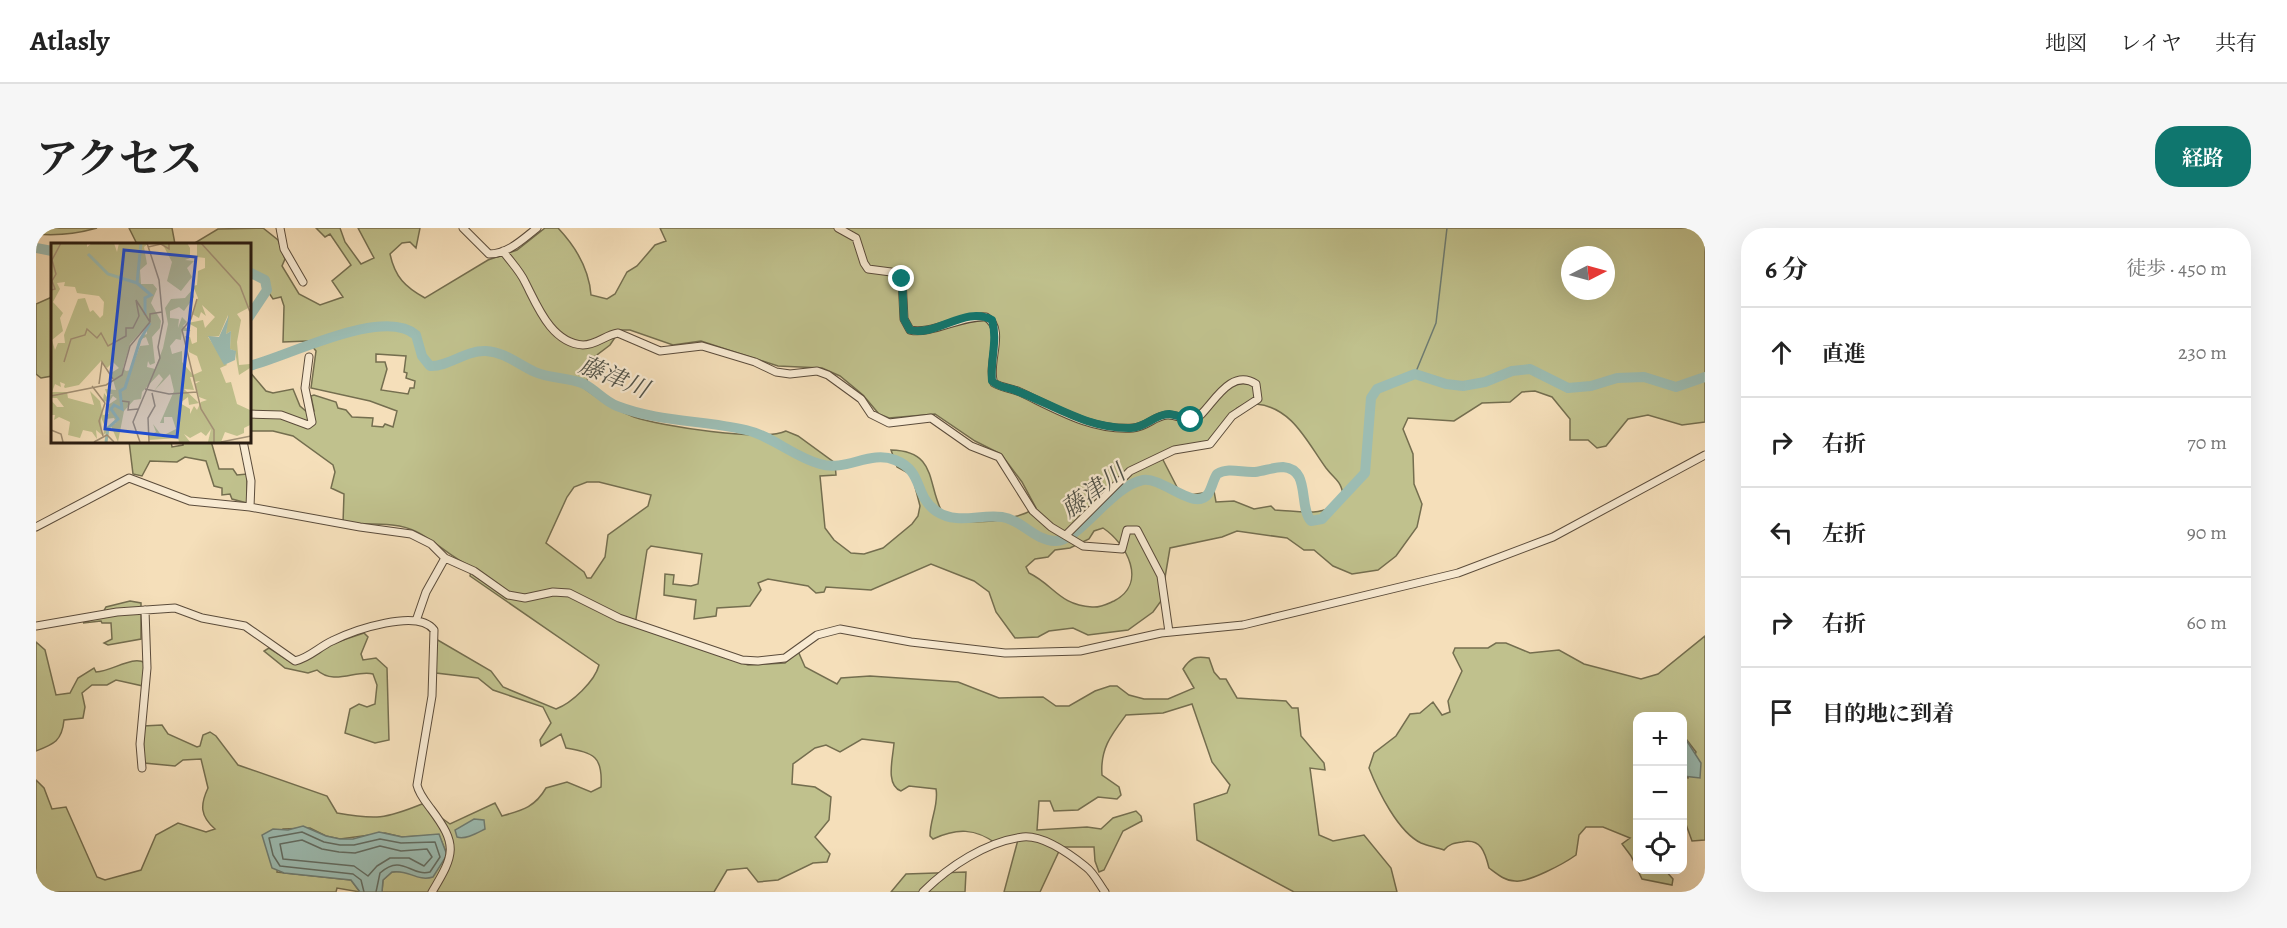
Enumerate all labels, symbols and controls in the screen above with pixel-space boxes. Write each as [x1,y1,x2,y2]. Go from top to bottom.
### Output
text: Atlasly [30,22,109,60]
text: 地図 [2045,29,2087,57]
text: レイヤ [2120,29,2182,57]
text: 共有 [2215,29,2257,57]
button: 経路 [2155,126,2251,187]
text: アクセス [36,130,203,187]
inset map [51,243,250,442]
north arrow [1561,246,1615,300]
text: 6 分 [1765,252,1808,287]
text: 徒歩 · 450 m [2126,255,2227,282]
route end [888,265,914,291]
icon: ahead [1765,336,1798,369]
text: 直進 [1822,339,1866,369]
text: 230 m [2178,339,2227,366]
water label: 藤津川 [575,349,656,406]
route start [1177,406,1203,432]
icon: right [1765,426,1798,459]
text: 右折 [1822,429,1866,459]
text: 70 m [2187,429,2227,456]
water label: 藤津川 [1054,455,1134,525]
icon: left [1765,516,1798,549]
text: 左折 [1822,519,1866,549]
text: 90 m [2187,519,2227,546]
icon: right [1765,606,1798,639]
text: 右折 [1822,609,1866,639]
text: 60 m [2187,609,2227,636]
icon: arrive [1765,696,1798,729]
text: 目的地に到着 [1822,699,1954,729]
map controls [1633,712,1687,874]
button: + [1633,712,1687,766]
button: − [1633,766,1687,820]
button: locate [1633,820,1687,874]

